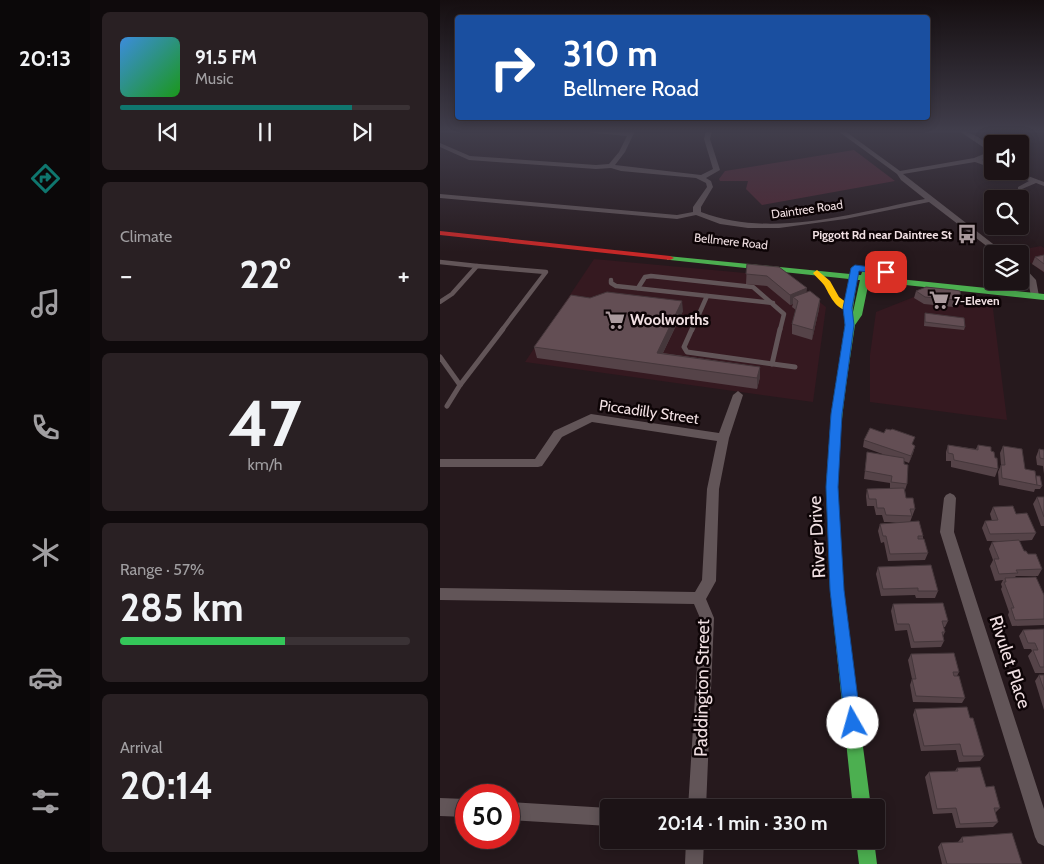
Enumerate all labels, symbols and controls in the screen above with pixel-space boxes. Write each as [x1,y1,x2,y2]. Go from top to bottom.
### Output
text: 310 m [563,32,658,75]
icon: right [480,35,545,100]
text: 20:13 [19,45,71,72]
text: 91.5 FM [195,46,257,69]
text: Music [195,69,233,88]
text: Bellmere Road [563,75,699,102]
icon: previous [154,118,182,146]
icon: pause [251,118,279,146]
icon: next [348,118,376,146]
map controls [984,135,1029,290]
button: sound [984,135,1029,180]
icon: directions [28,161,63,196]
button: search [984,190,1029,235]
street label: Daintree Road [770,197,844,221]
bus stop icon: Piggott Rd near Daintree St [956,223,978,245]
text: Climate [120,227,172,246]
place label: Piggott Rd near Daintree St [812,227,952,242]
street label: Bellmere Road [693,230,769,252]
button: layers [984,245,1029,290]
text: 22° [239,251,291,298]
pin [865,251,907,293]
text: − [120,258,132,292]
text: + [398,258,410,292]
icon: arrive [872,258,900,286]
icon: music [28,286,63,321]
supermarket icon: 7-Eleven [928,289,950,311]
place label: 7-Eleven [954,293,1000,308]
supermarket icon: Woolworths [604,309,626,331]
place label: Woolworths [630,311,709,329]
text: 47 [228,383,302,462]
street label: Piccadilly Street [598,396,700,428]
icon: phone [28,410,63,445]
text: km/h [247,455,283,474]
street label: River Drive [804,495,830,579]
icon: climate [28,535,63,570]
text: Range · 57% [120,560,204,579]
text: 285 km [120,584,243,631]
street label: Rivulet Place [985,613,1035,711]
street label: Paddington Street [690,619,714,757]
icon: car [28,660,63,695]
position arrow [826,696,878,748]
text: Arrival [120,738,163,757]
text: 20:14 [120,762,213,809]
icon: filters [28,784,63,819]
speed limit sign: 50 [455,784,520,849]
text: 20:14 · 1 min · 330 m [658,812,827,835]

